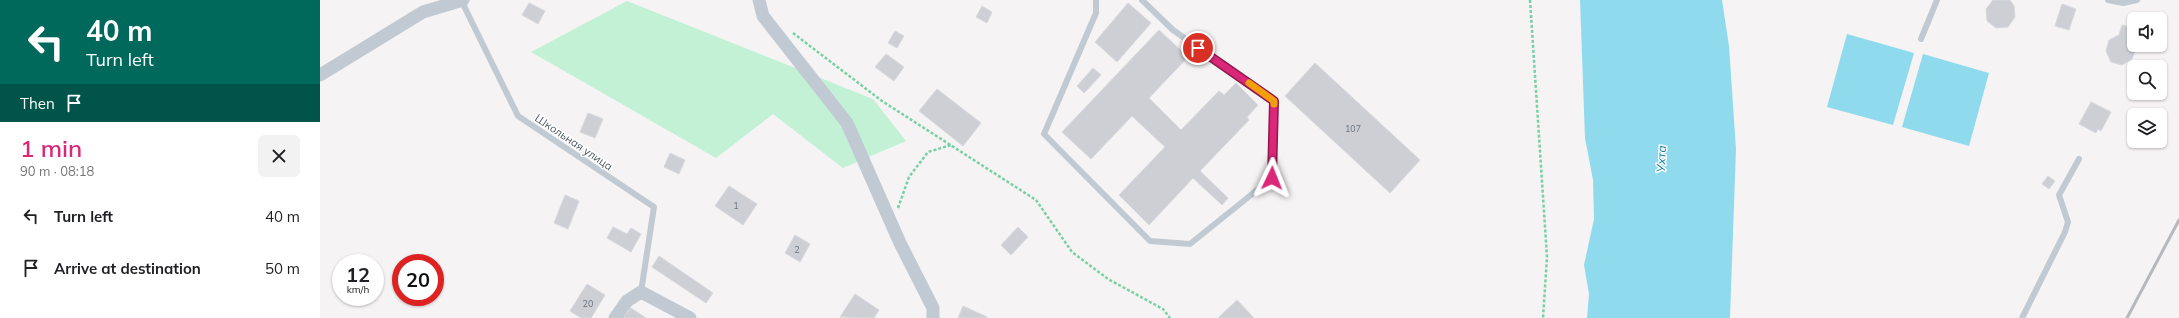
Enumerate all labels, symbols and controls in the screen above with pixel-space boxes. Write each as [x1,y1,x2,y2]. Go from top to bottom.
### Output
map controls [2127,12,2167,148]
button: sound [2127,12,2167,52]
text: 40 m [86,13,152,48]
icon: left [20,16,72,68]
pin [1181,31,1215,65]
icon: arrive [1187,37,1209,59]
text: Turn left [86,48,154,71]
button: search [2127,60,2167,100]
icon: arrive [63,92,85,114]
text: Then [20,94,55,113]
button: layers [2127,108,2167,148]
street label: Школьная улица [532,111,616,173]
house number: 107 [1345,123,1361,134]
text: 1 min [20,133,82,163]
button: close [258,135,300,177]
water label: Ухта [1653,145,1669,173]
position arrow [1251,157,1293,199]
text: 90 m · 08:18 [20,163,94,179]
house number: 1 [733,200,739,211]
icon: left [20,205,42,227]
text: Turn left [54,207,113,226]
text: 40 m [265,207,300,226]
house number: 2 [794,244,800,255]
speed limit sign: 20 [392,254,444,306]
icon: arrive [20,257,42,279]
text: Arrive at destination [54,259,201,278]
text: 50 m [265,259,300,278]
text: 12 [346,262,370,287]
text: km/h [347,283,369,296]
house number: 20 [583,298,593,309]

